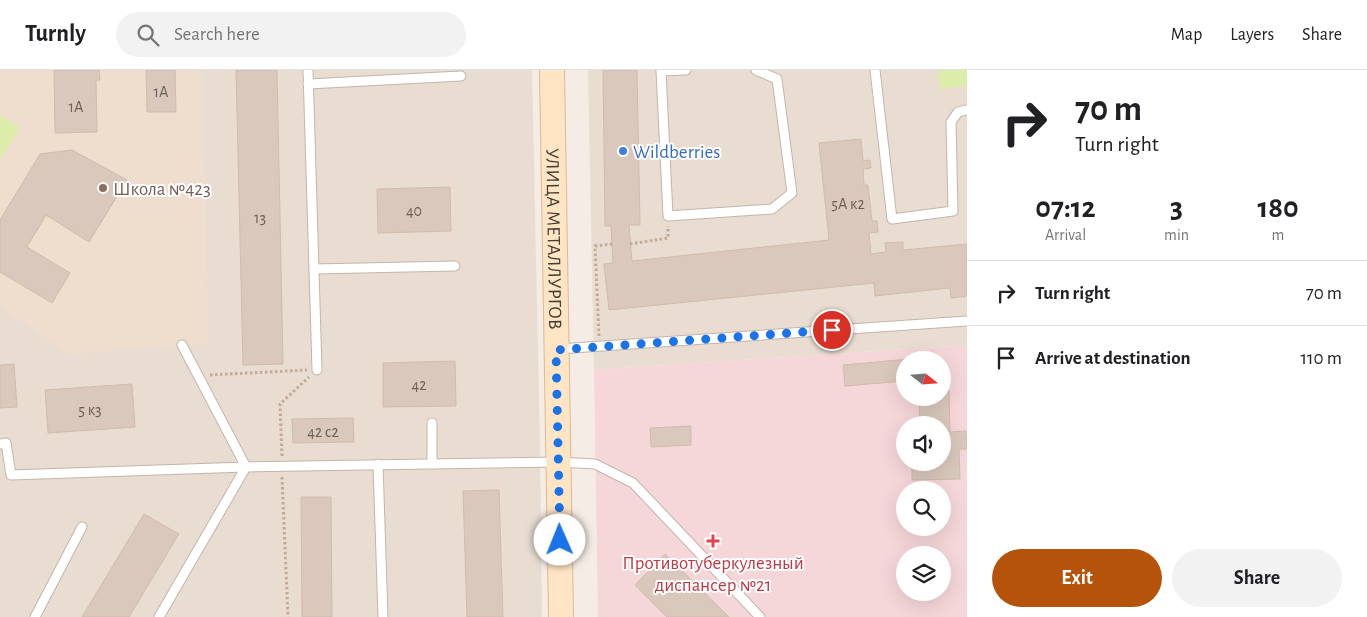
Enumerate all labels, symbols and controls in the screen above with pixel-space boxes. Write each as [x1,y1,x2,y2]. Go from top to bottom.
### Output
search box [116,12,466,57]
icon: search [134,21,162,49]
text: Turnly [25,22,86,46]
text: Search here [174,25,260,44]
text: Map [1171,26,1202,44]
text: Layers [1230,26,1274,44]
text: Share [1302,26,1342,44]
house number: 1А [154,84,169,100]
icon: right [992,90,1057,155]
text: 70 m [1075,92,1142,127]
house number: 1А [69,99,84,115]
text: Turn right [1075,133,1159,155]
place label: Wildberries [633,143,720,162]
marker: Wildberries [617,145,629,157]
street label: УЛИЦА МЕТАЛЛУРГОВ [542,148,564,330]
place label: Школа №423 [113,180,211,199]
marker: Школа №423 [97,182,109,194]
text: 07:12 [1035,193,1096,223]
text: 3 [1170,193,1183,223]
text: 180 [1257,193,1299,223]
house number: 5А к2 [831,196,865,212]
house number: 40 [406,203,422,219]
house number: 13 [254,210,266,226]
text: Arrival [1045,227,1086,243]
text: min [1164,227,1189,243]
text: m [1272,227,1284,243]
icon: right [992,279,1020,307]
text: Turn right [1035,284,1110,303]
text: 70 m [1306,284,1342,303]
pin [811,309,853,351]
icon: arrive [818,316,846,344]
icon: arrive [992,344,1020,372]
text: Arrive at destination [1035,349,1191,368]
text: 110 m [1301,349,1342,368]
north arrow [896,351,951,406]
map controls [896,351,951,601]
house number: 42 [412,377,426,393]
house number: 5 к3 [78,402,102,418]
button: sound [896,416,951,471]
house number: 42 с2 [307,424,339,440]
button: search [896,481,951,536]
position arrow [533,513,585,565]
marker: Противотуберкулезный диспансер №21 [706,534,720,548]
button: layers [896,546,951,601]
button: Exit [992,549,1162,607]
button: Share [1172,549,1342,607]
place label: Противотуберкулезный диспансер №21 [622,554,804,595]

